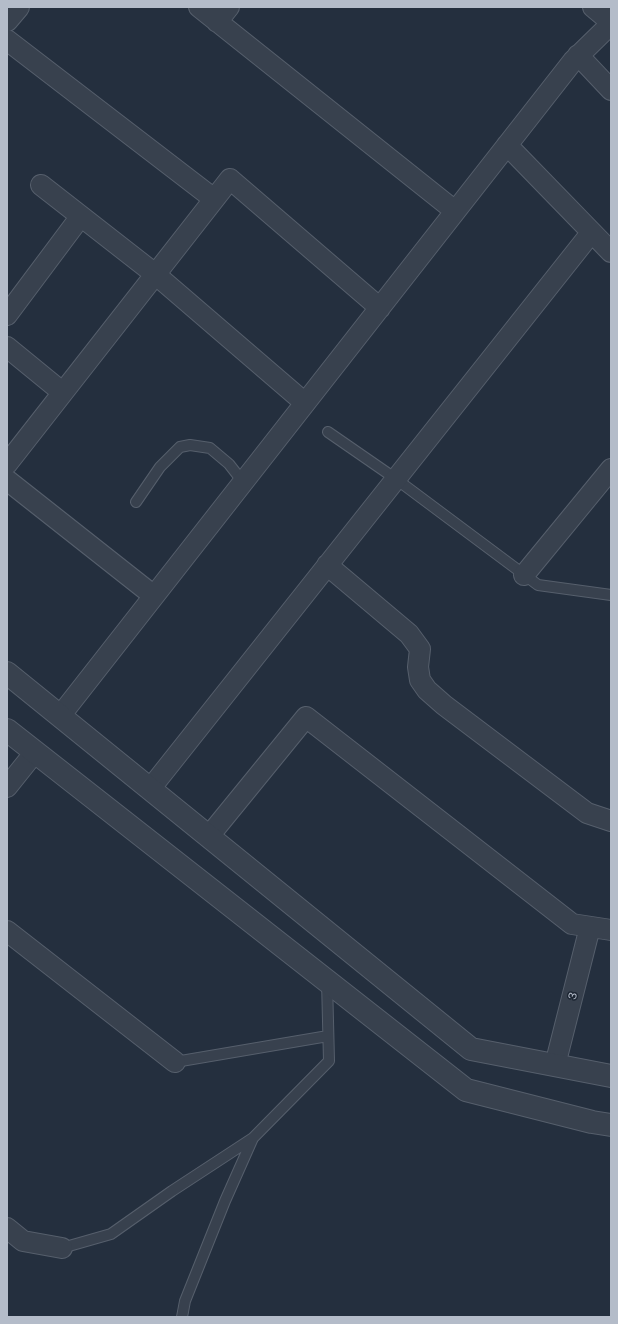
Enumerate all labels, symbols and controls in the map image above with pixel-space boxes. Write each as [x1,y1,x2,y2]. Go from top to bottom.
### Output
street label: 3 [566,991,580,1001]

